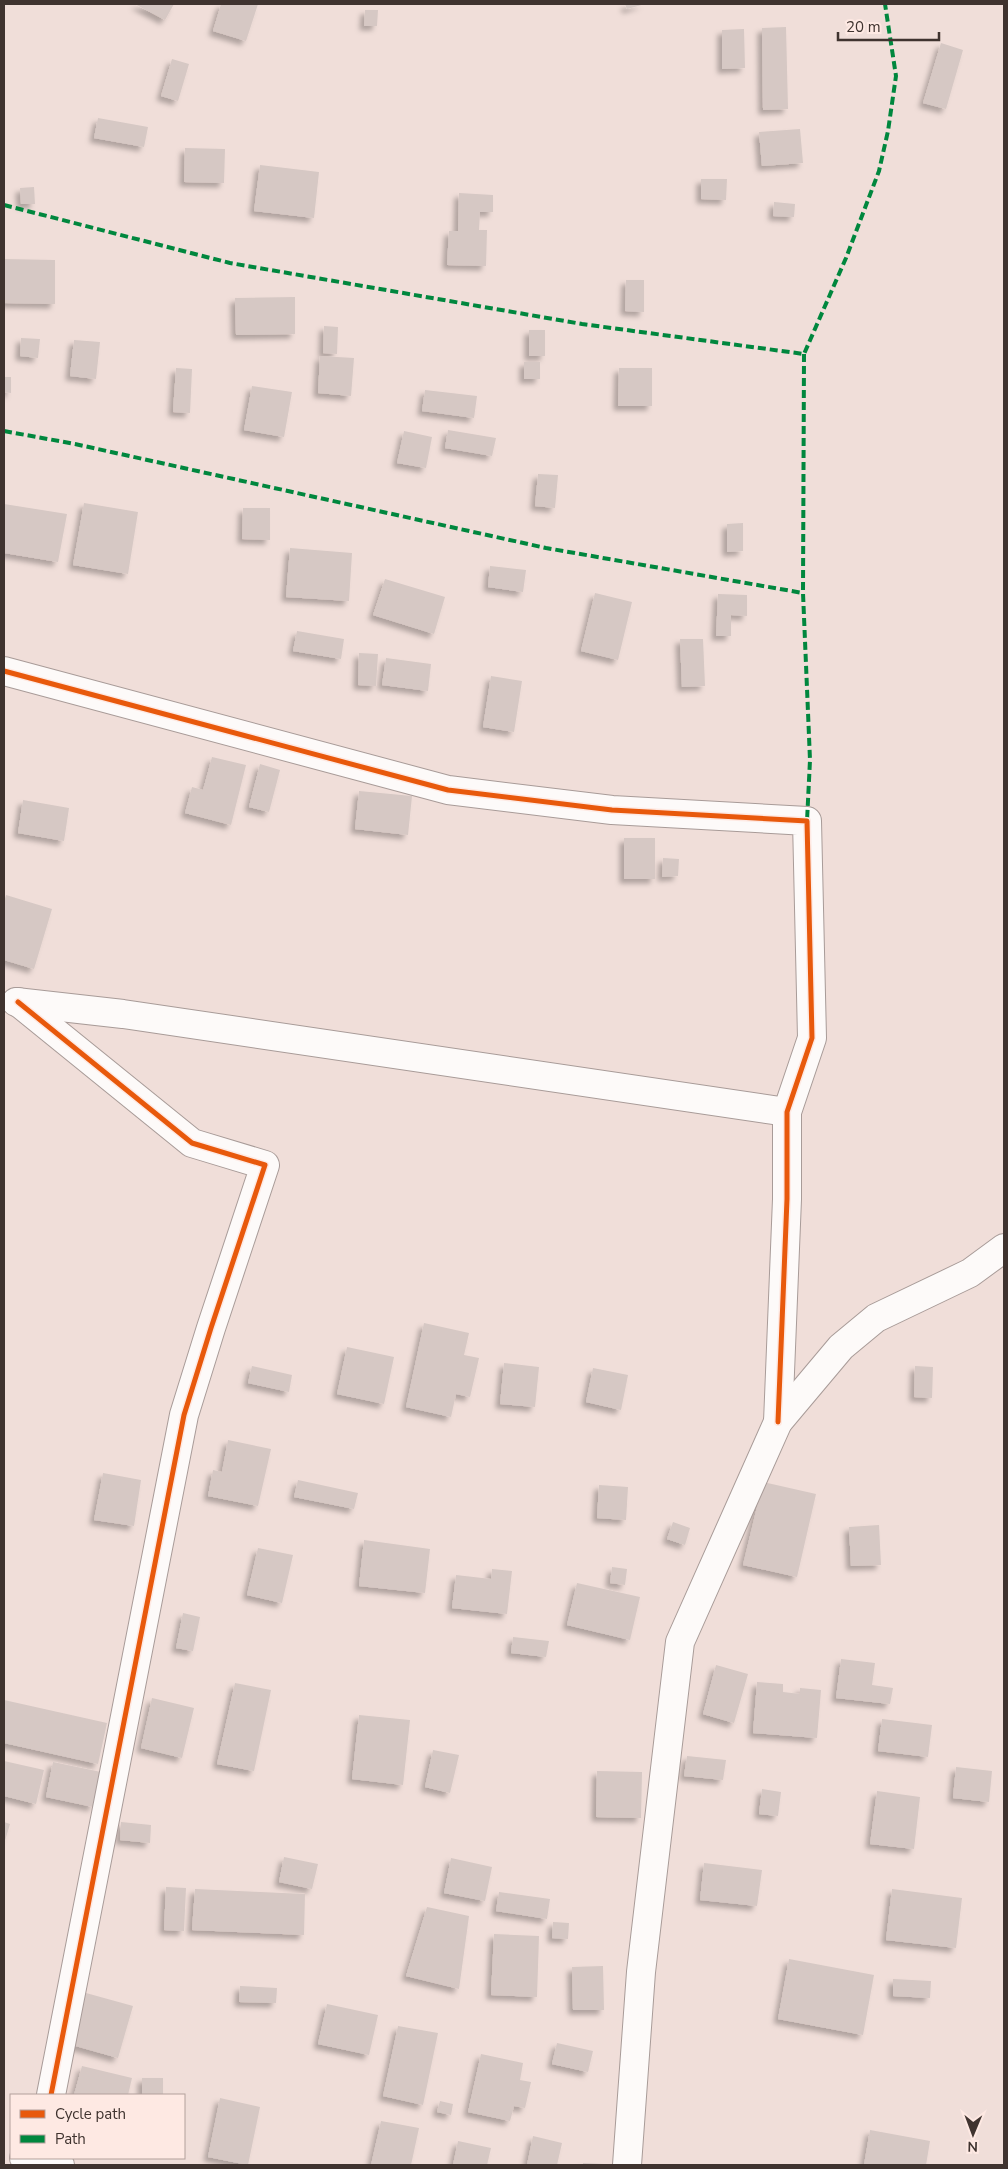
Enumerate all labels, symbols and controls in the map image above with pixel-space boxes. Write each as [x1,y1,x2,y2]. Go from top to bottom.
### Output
scale bar [838,10,939,42]
text: 20 m [846,17,881,37]
legend [10,2094,185,2159]
text: Cycle path [55,2104,126,2124]
north arrow [948,2109,998,2159]
text: Path [55,2129,86,2149]
text: N [967,2137,978,2156]

